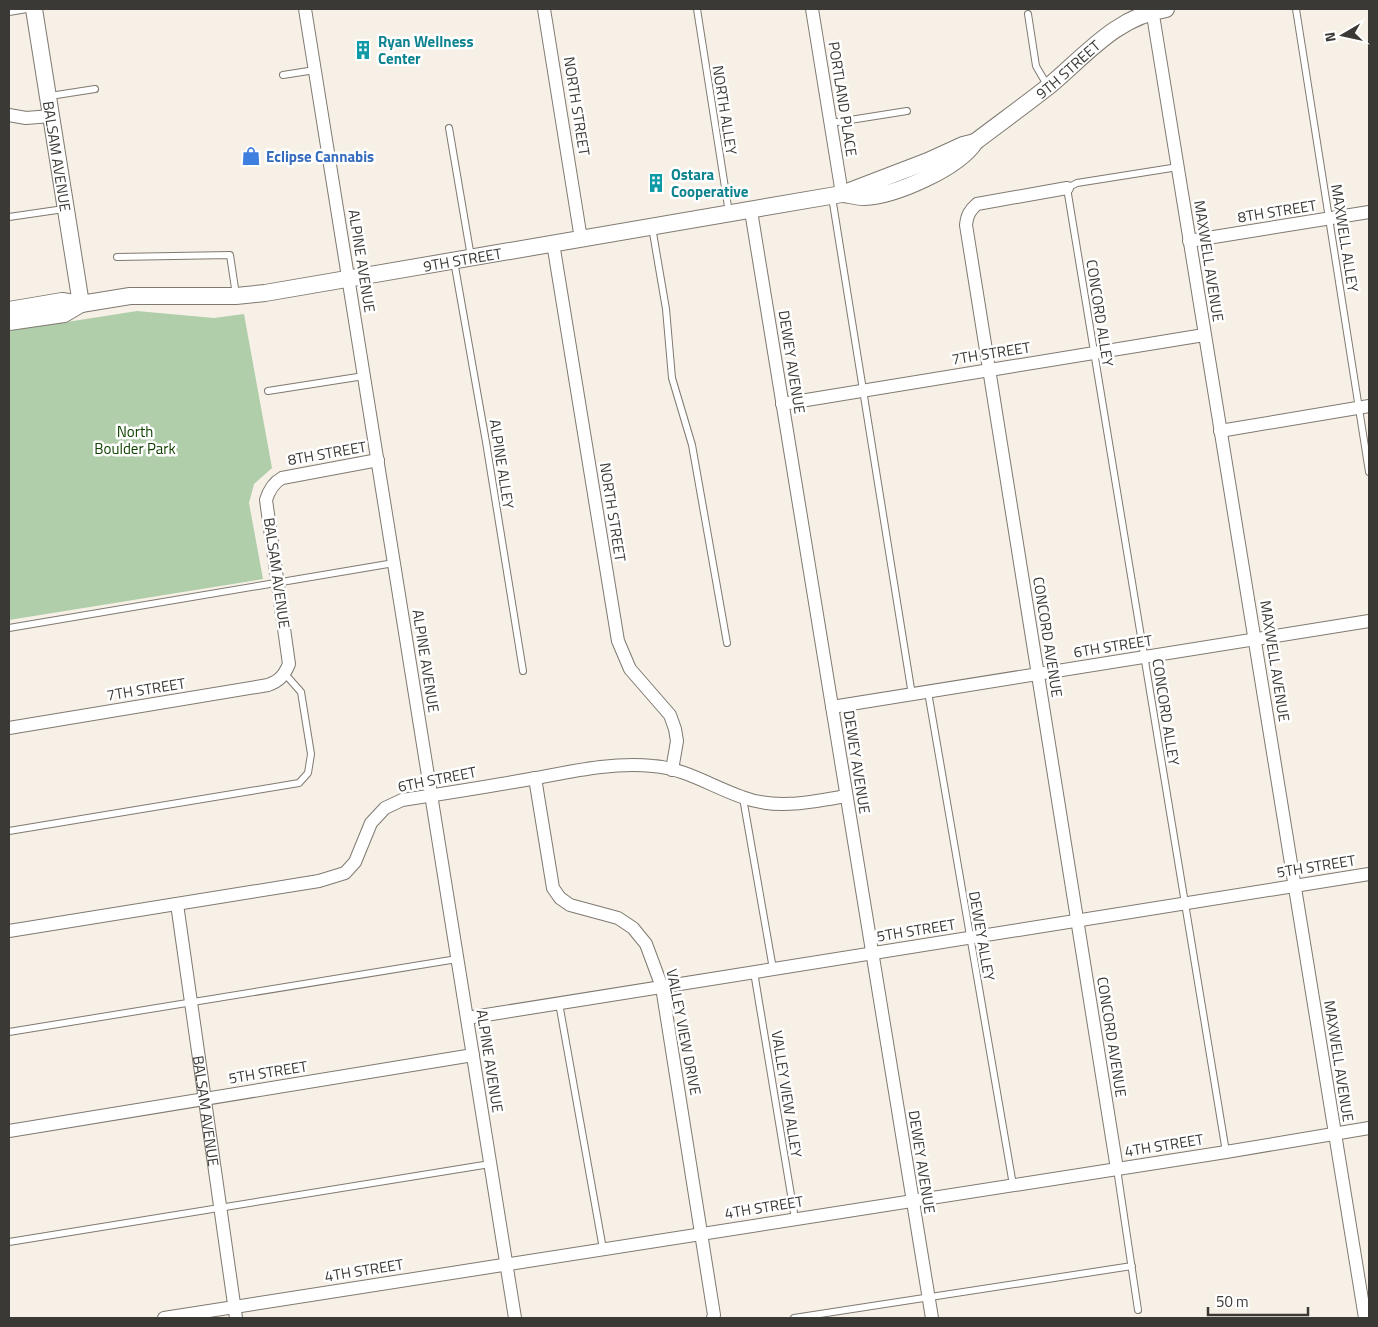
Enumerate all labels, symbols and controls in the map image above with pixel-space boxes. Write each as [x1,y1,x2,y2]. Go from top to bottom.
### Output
north arrow [1318,10,1368,60]
place label: Ryan Wellness Center [378,30,473,70]
text: N [1319,31,1341,44]
street label: 9TH STREET [1031,34,1105,104]
building icon: Ryan Wellness Center [352,39,374,61]
street label: PORTLAND PLACE [823,40,863,158]
street label: NORTH STREET [558,55,596,157]
street label: NORTH ALLEY [707,64,743,156]
street label: BALSAM AVENUE [37,99,78,213]
shop icon: Eclipse Cannabis [240,145,262,167]
place label: Eclipse Cannabis [266,145,374,168]
place label: Ostara Cooperative [671,163,749,203]
building icon: Ostara Cooperative [645,172,667,194]
street label: MAXWELL ALLEY [1325,182,1365,294]
street label: 8TH STREET [1236,193,1318,229]
street label: MAXWELL AVENUE [1188,199,1230,323]
street label: ALPINE AVENUE [342,208,382,314]
street label: 9TH STREET [421,241,504,277]
street label: CONCORD ALLEY [1080,258,1120,368]
street label: DEWEY AVENUE [772,309,812,415]
street label: 7TH STREET [950,335,1032,371]
street label: ALPINE ALLEY [484,418,520,510]
park label: North Boulder Park [94,420,176,460]
street label: 8TH STREET [286,435,368,471]
street label: NORTH STREET [594,461,632,563]
street label: BALSAM AVENUE [258,516,296,630]
street label: CONCORD AVENUE [1027,575,1069,699]
street label: MAXWELL AVENUE [1254,599,1296,723]
street label: ALPINE AVENUE [406,608,446,714]
street label: 6TH STREET [1072,628,1154,664]
street label: CONCORD ALLEY [1146,657,1186,767]
street label: 7TH STREET [105,671,187,707]
street label: DEWEY AVENUE [837,709,877,815]
street label: 6TH STREET [396,760,478,798]
street label: 5TH STREET [1275,848,1357,884]
street label: DEWEY ALLEY [963,889,1001,983]
street label: 5TH STREET [875,912,957,948]
street label: VALLEY VIEW DRIVE [660,967,708,1097]
street label: CONCORD AVENUE [1091,975,1133,1099]
street label: MAXWELL AVENUE [1318,999,1360,1123]
street label: ALPINE AVENUE [470,1008,510,1114]
street label: VALLEY VIEW ALLEY [766,1029,808,1159]
street label: BALSAM AVENUE [187,1054,226,1168]
street label: 5TH STREET [227,1054,309,1090]
street label: DEWEY AVENUE [902,1109,942,1215]
street label: 4TH STREET [1123,1127,1205,1163]
street label: 4TH STREET [723,1189,805,1225]
street label: 4TH STREET [323,1252,405,1288]
scale bar [1208,1284,1308,1316]
text: 50 m [1216,1290,1249,1313]

